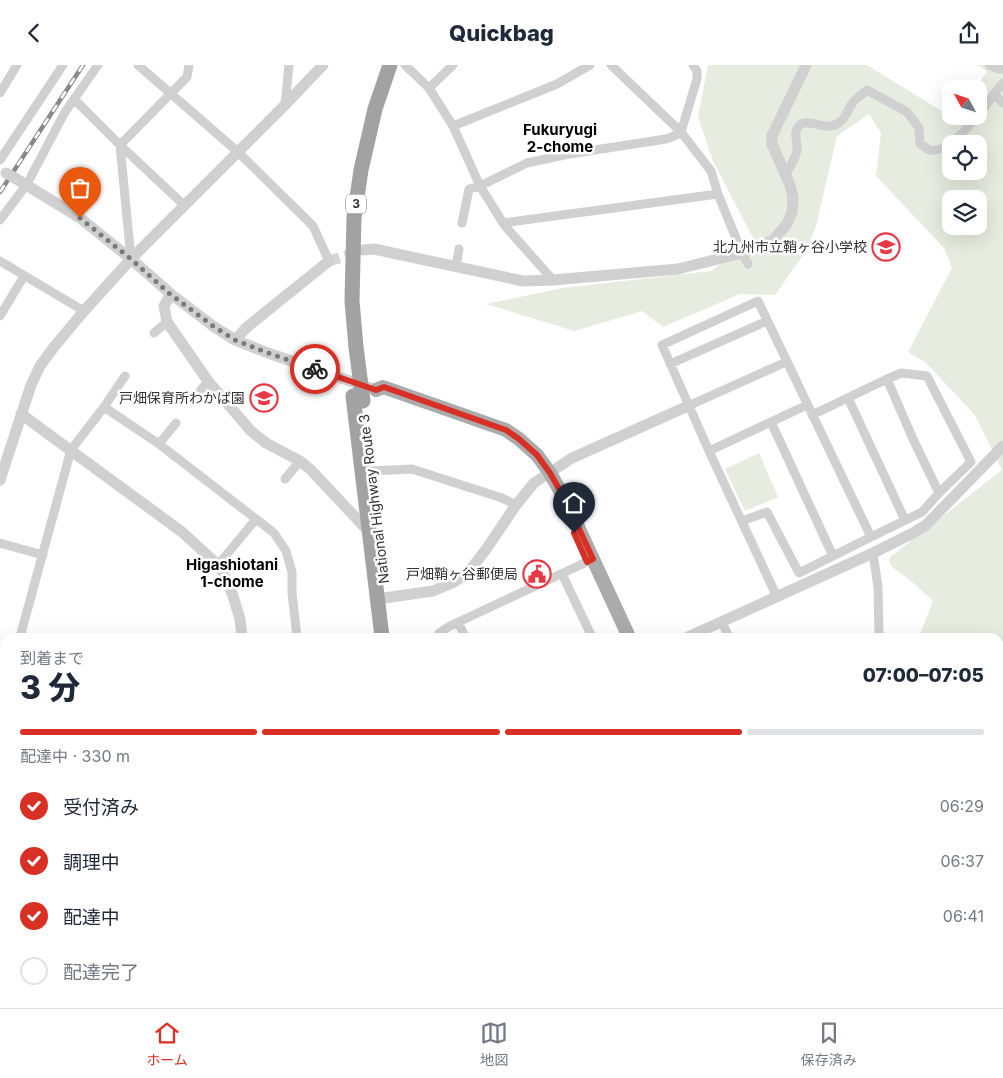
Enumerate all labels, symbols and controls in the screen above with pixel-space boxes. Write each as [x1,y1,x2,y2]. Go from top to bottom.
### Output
icon: back [20,19,48,47]
icon: share [955,19,983,47]
text: Quickbag [449,20,554,46]
north arrow [942,80,988,125]
map controls [942,80,987,235]
district label: Fukuryugi 2-chome [523,120,597,156]
button: locate [942,135,987,180]
pin [59,167,101,218]
icon: bag [66,174,94,202]
button: layers [942,190,987,235]
road number: 3 [346,195,366,213]
school or university icon: 北九州市立鞘ヶ谷小学校 [871,232,901,262]
place label: 北九州市立鞘ヶ谷小学校 [713,238,867,255]
courier [290,344,340,394]
icon: bike [301,355,329,383]
school or university icon: 戸畑保育所わかば園 [249,383,279,413]
place label: 戸畑保育所わかば園 [119,389,245,406]
street label: National Highway Route 3 [355,413,392,585]
pin [553,482,595,533]
icon: home [560,489,588,517]
district label: Higashiotani 1-chome [186,555,278,591]
public building icon: 戸畑鞘ヶ谷郵便局 [522,559,552,589]
place label: 戸畑鞘ヶ谷郵便局 [406,565,518,582]
text: 到着まで [20,648,84,668]
text: 07:00–07:05 [863,664,984,687]
text: 3 分 [20,668,80,707]
text: 配達中 · 330 m [20,746,130,766]
icon: check [20,792,48,820]
text: 受付済み [63,796,139,819]
text: 06:29 [940,796,984,816]
icon: check [20,847,48,875]
text: 調理中 [63,851,120,874]
text: 06:37 [940,851,984,871]
icon: check [20,902,48,930]
text: 配達中 [63,906,120,929]
text: 06:41 [943,906,984,926]
text: 配達完了 [63,961,139,984]
tab: ホーム [146,1019,188,1069]
tab: 地図 [480,1019,508,1069]
tab: 保存済み [801,1019,857,1069]

